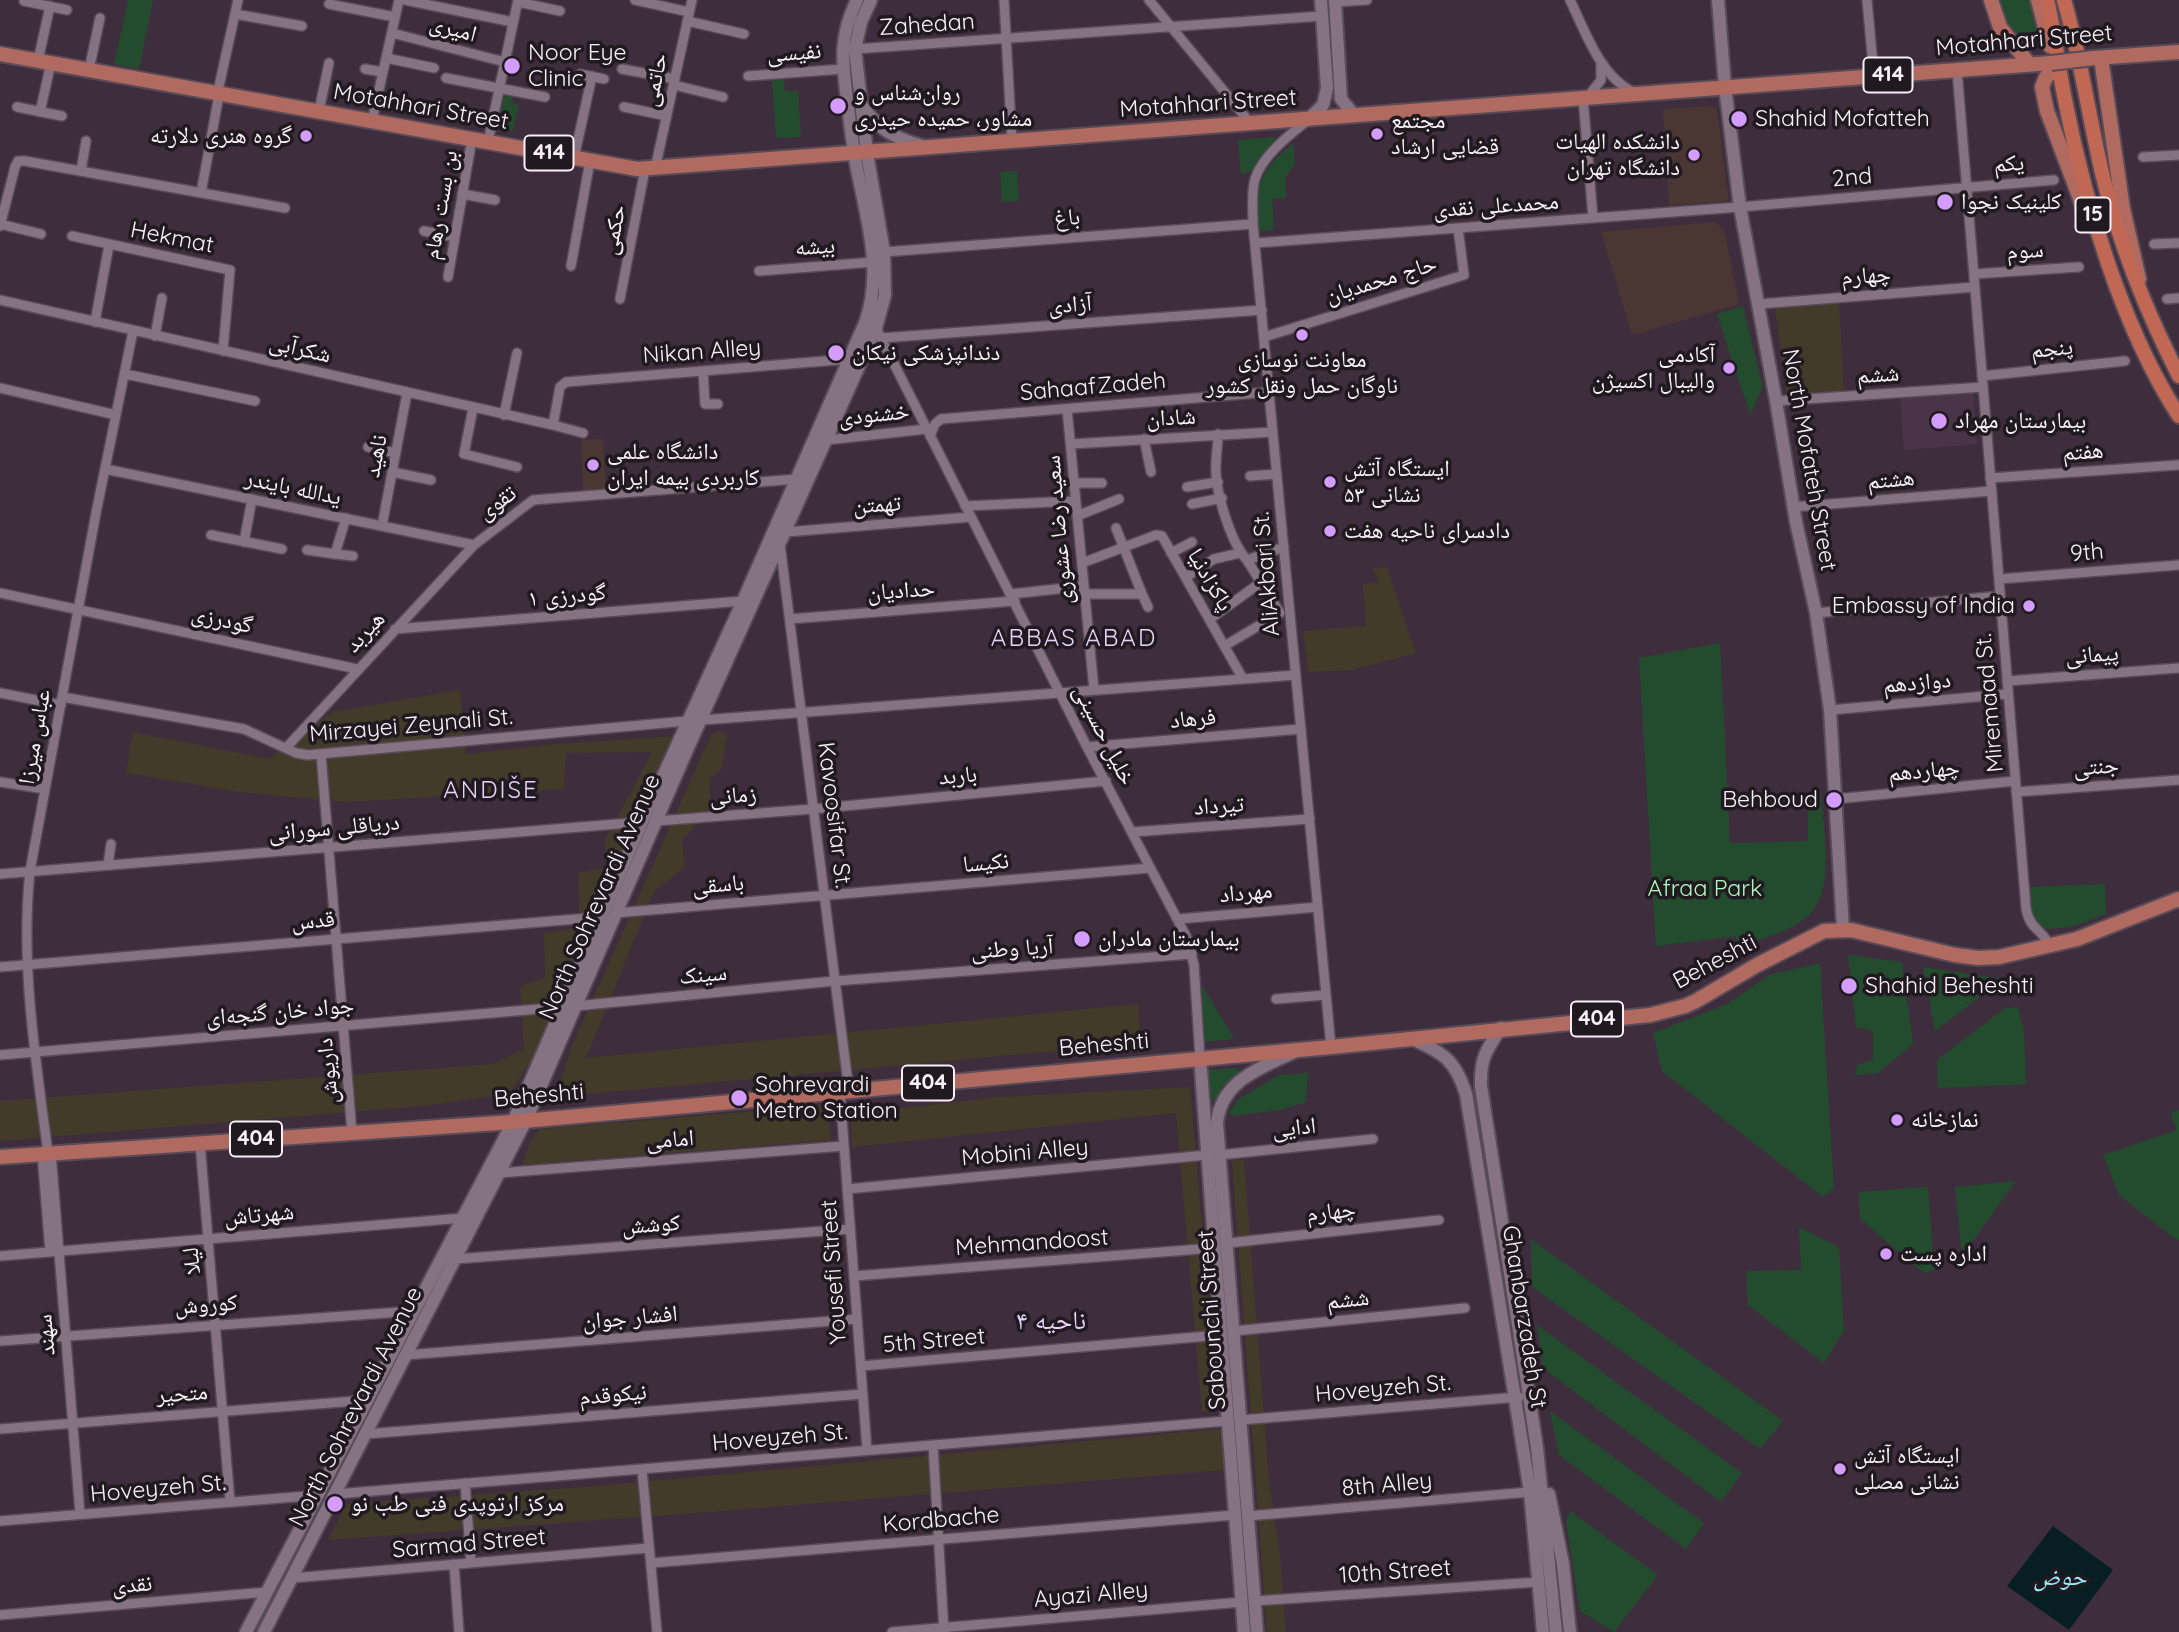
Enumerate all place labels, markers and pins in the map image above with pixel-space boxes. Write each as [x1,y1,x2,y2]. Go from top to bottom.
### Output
place label: Noor Eye Clinic [528,39,626,93]
marker: Noor Eye Clinic [502,56,522,76]
place label: روان‌شناس و مشاور، حمیده حیدری [854,79,1032,133]
marker: روان‌شناس و مشاور، حمیده حیدری [828,96,848,116]
place label: Shahid Mofatteh [1755,105,1930,133]
place label: مجتمع قضایی ارشاد [1391,107,1499,161]
marker: Shahid Mofatteh [1729,109,1749,129]
place label: گروه هنری دلارته [150,122,292,150]
marker: مجتمع قضایی ارشاد [1369,126,1385,142]
marker: گروه هنری دلارته [298,128,314,144]
place label: دانشکده الهیات دانشگاه تهران [1555,128,1680,182]
marker: دانشکده الهیات دانشگاه تهران [1686,147,1702,163]
place label: کلینیک نجوا [1961,188,2061,216]
marker: کلینیک نجوا [1935,192,1955,212]
marker: معاونت نوسازی ناوگان حمل ونقل کشور [1294,327,1310,343]
place label: دندانپزشکی نیکان [852,339,1000,367]
place label: آکادمی والیبال اکسیژن [1592,341,1715,395]
marker: دندانپزشکی نیکان [826,343,846,363]
place label: معاونت نوسازی ناوگان حمل ونقل کشور [1206,346,1398,400]
marker: آکادمی والیبال اکسیژن [1721,360,1737,376]
place label: بیمارستان مهراد [1955,407,2086,435]
marker: بیمارستان مهراد [1929,411,1949,431]
place label: دانشگاه علمی کاربردی بیمه ایران [607,438,759,492]
place label: ایستگاه آتش نشانی ۵۳ [1344,455,1450,509]
marker: دانشگاه علمی کاربردی بیمه ایران [585,457,601,473]
marker: ایستگاه آتش نشانی ۵۳ [1322,474,1338,490]
place label: دادسرای ناحیه هفت [1344,517,1510,545]
marker: دادسرای ناحیه هفت [1322,523,1338,539]
place label: Embassy of India [1832,592,2015,620]
marker: Embassy of India [2021,598,2037,614]
place label: Behboud [1722,786,1818,814]
marker: Behboud [1824,790,1844,810]
place label: بیمارستان مادران [1098,925,1239,953]
marker: بیمارستان مادران [1072,929,1092,949]
place label: Shahid Beheshti [1865,972,2034,1000]
marker: Shahid Beheshti [1839,976,1859,996]
place label: Sohrevardi Metro Station [755,1071,898,1125]
marker: Sohrevardi Metro Station [729,1088,749,1108]
place label: نمازخانه [1911,1106,1979,1134]
marker: نمازخانه [1889,1112,1905,1128]
place label: اداره پست [1900,1240,1987,1268]
marker: اداره پست [1878,1246,1894,1262]
place label: ایستگاه آتش نشانی مصلی [1854,1442,1960,1496]
marker: ایستگاه آتش نشانی مصلی [1832,1461,1848,1477]
place label: مرکز ارتوپدی فنی طب نو [351,1490,564,1518]
marker: مرکز ارتوپدی فنی طب نو [325,1494,345,1514]

